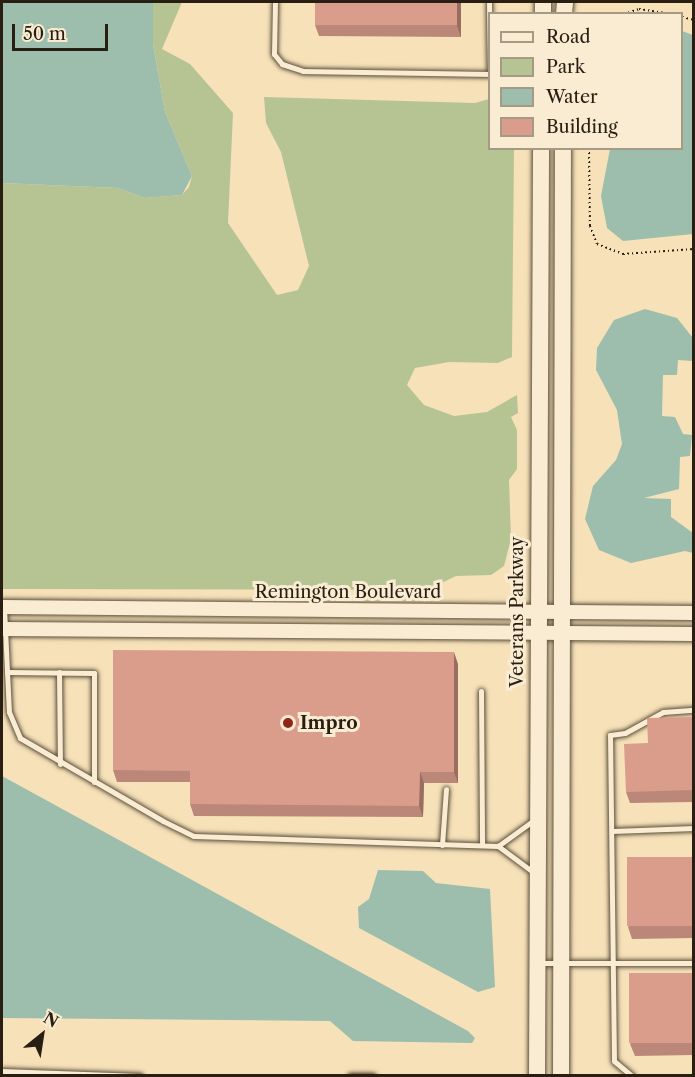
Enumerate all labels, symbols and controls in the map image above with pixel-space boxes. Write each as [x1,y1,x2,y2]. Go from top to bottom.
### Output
scale bar [15,12,111,50]
legend [488,12,683,150]
text: 50 m [23,23,66,45]
text: Road [546,26,591,48]
text: Park [546,56,585,78]
text: Water [546,86,598,108]
text: Building [546,116,618,138]
street label: Veterans Parkway [506,537,528,687]
street label: Remington Boulevard [255,581,441,603]
place label: Impro [300,712,358,734]
marker: Impro [281,716,295,730]
north arrow [12,1005,72,1065]
text: N [40,1007,62,1032]

